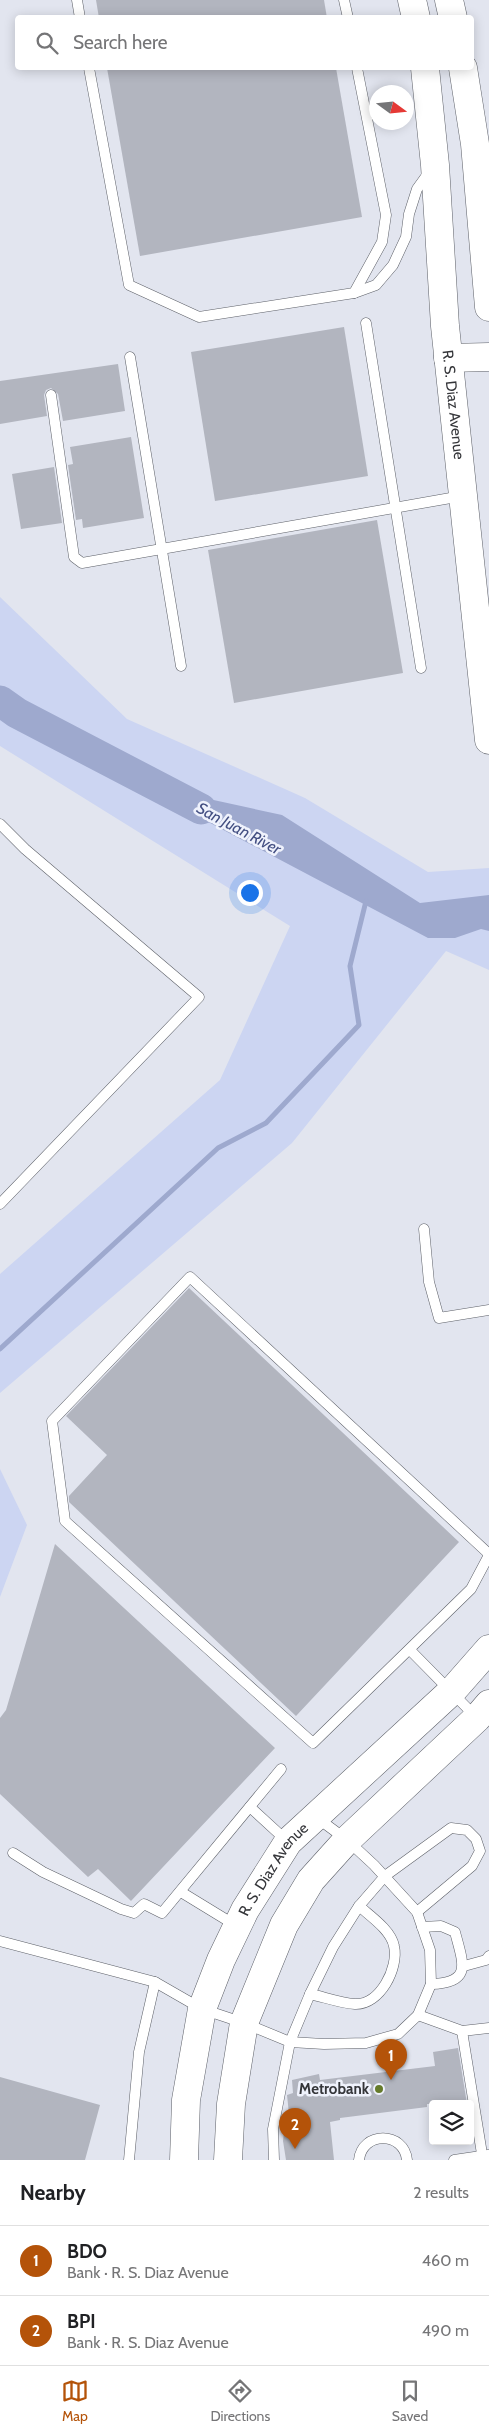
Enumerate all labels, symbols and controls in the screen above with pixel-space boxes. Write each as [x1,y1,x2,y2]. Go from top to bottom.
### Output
search box [15,15,474,70]
icon: search [33,29,61,57]
text: Search here [73,31,167,54]
north arrow [369,85,414,130]
street label: R. S. Diaz Avenue [439,349,468,461]
water label: San Juan River [194,798,285,859]
your location [237,880,263,906]
street label: R. S. Diaz Avenue [235,1819,312,1919]
pin: 1 [375,2039,407,2080]
place label: Metrobank [299,2080,370,2098]
marker: Metrobank [373,2083,385,2095]
map controls [429,2100,474,2145]
button: layers [429,2100,474,2145]
pin: 2 [279,2108,311,2149]
text: Nearby [20,2180,86,2205]
text: 2 results [413,2183,469,2202]
text: BDO [67,2240,107,2263]
text: 1 [33,2251,39,2270]
text: 460 m [422,2251,469,2270]
text: Bank · R. S. Diaz Avenue [67,2263,229,2282]
text: BPI [67,2310,96,2333]
text: 2 [32,2321,40,2340]
text: 490 m [422,2321,469,2340]
text: Bank · R. S. Diaz Avenue [67,2333,229,2352]
tab: Map [61,2377,89,2425]
tab: Directions [210,2377,270,2425]
tab: Saved [392,2377,428,2425]

